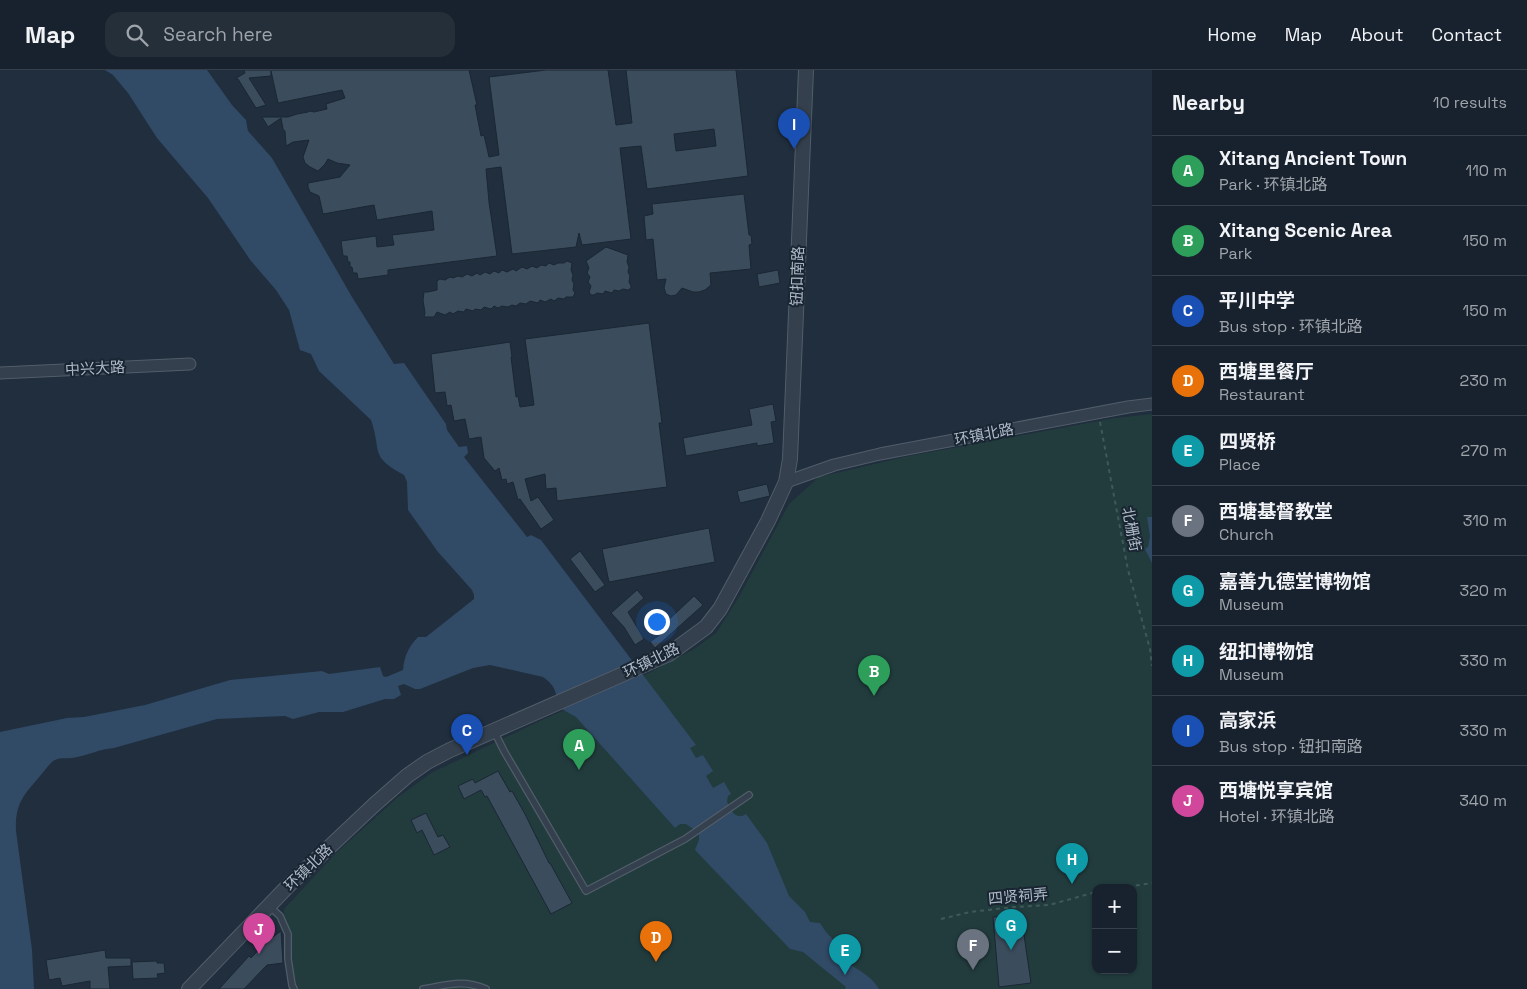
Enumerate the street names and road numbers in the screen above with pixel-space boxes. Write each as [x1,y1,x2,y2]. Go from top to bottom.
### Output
street label: 钮扣南路 [786,246,808,306]
street label: 中兴大路 [65,357,125,379]
street label: 环镇北路 [953,419,1015,449]
street label: 北栅街 [1118,505,1146,553]
street label: 环镇北路 [620,638,682,682]
street label: 环镇北路 [280,839,336,895]
street label: 四贤祠弄 [987,884,1049,908]

